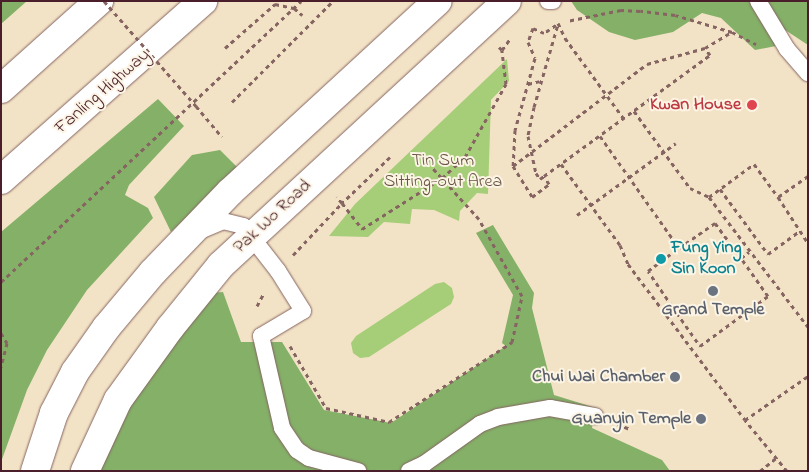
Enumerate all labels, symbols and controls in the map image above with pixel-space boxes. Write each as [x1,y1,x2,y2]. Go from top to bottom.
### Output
street label: Fanling Highway [51,45,155,139]
place label: Kwan House [650,94,741,116]
marker: Kwan House [745,98,759,112]
park label: Tin Sum Sitting-out Area [384,151,502,193]
street label: Pak Wo Road [230,176,316,258]
place label: Fung Ying Sin Koon [671,238,742,280]
marker: Fung Ying Sin Koon [655,253,667,265]
marker: Grand Temple [707,285,719,297]
place label: Grand Temple [662,299,764,321]
place label: Chui Wai Chamber [532,366,665,388]
marker: Chui Wai Chamber [669,371,681,383]
place label: Guanyin Temple [572,408,691,430]
marker: Guanyin Temple [695,413,707,425]

